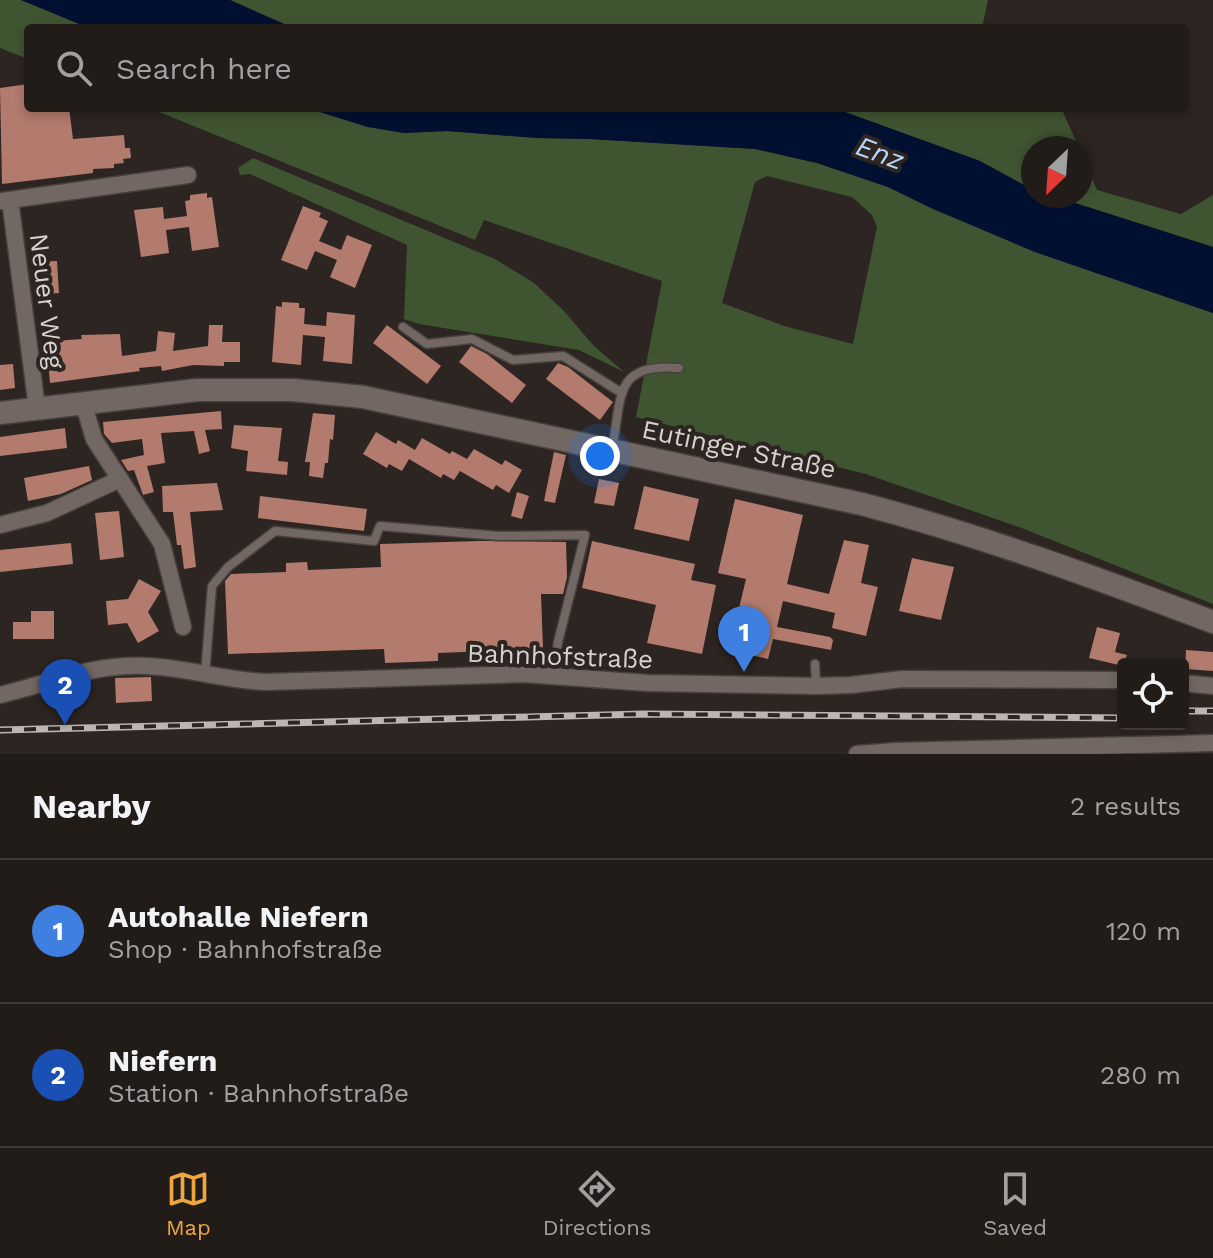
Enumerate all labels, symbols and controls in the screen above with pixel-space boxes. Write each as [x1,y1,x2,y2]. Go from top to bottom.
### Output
search box [24,24,1189,112]
icon: search [52,46,96,90]
text: Search here [116,51,292,86]
water label: Enz [851,129,909,177]
north arrow [1021,136,1093,208]
street label: Neuer Weg [24,232,70,371]
street label: Eutinger Straße [639,414,839,484]
your location [580,436,620,476]
pin: 1 [718,606,770,672]
street label: Bahnhofstraße [466,638,654,674]
map controls [1117,658,1189,730]
button: locate [1117,658,1189,730]
pin: 2 [39,659,91,725]
text: Nearby [32,786,151,826]
text: 2 results [1070,791,1181,821]
text: Autohalle Niefern [108,899,369,934]
text: 1 [52,916,64,946]
text: 120 m [1106,916,1181,946]
text: Shop · Bahnhofstraße [108,934,382,964]
text: Niefern [108,1043,217,1078]
text: 2 [50,1060,66,1090]
text: 280 m [1100,1060,1181,1090]
text: Station · Bahnhofstraße [108,1078,409,1108]
tab: Map [166,1167,211,1240]
tab: Directions [543,1167,651,1240]
tab: Saved [983,1167,1047,1240]

